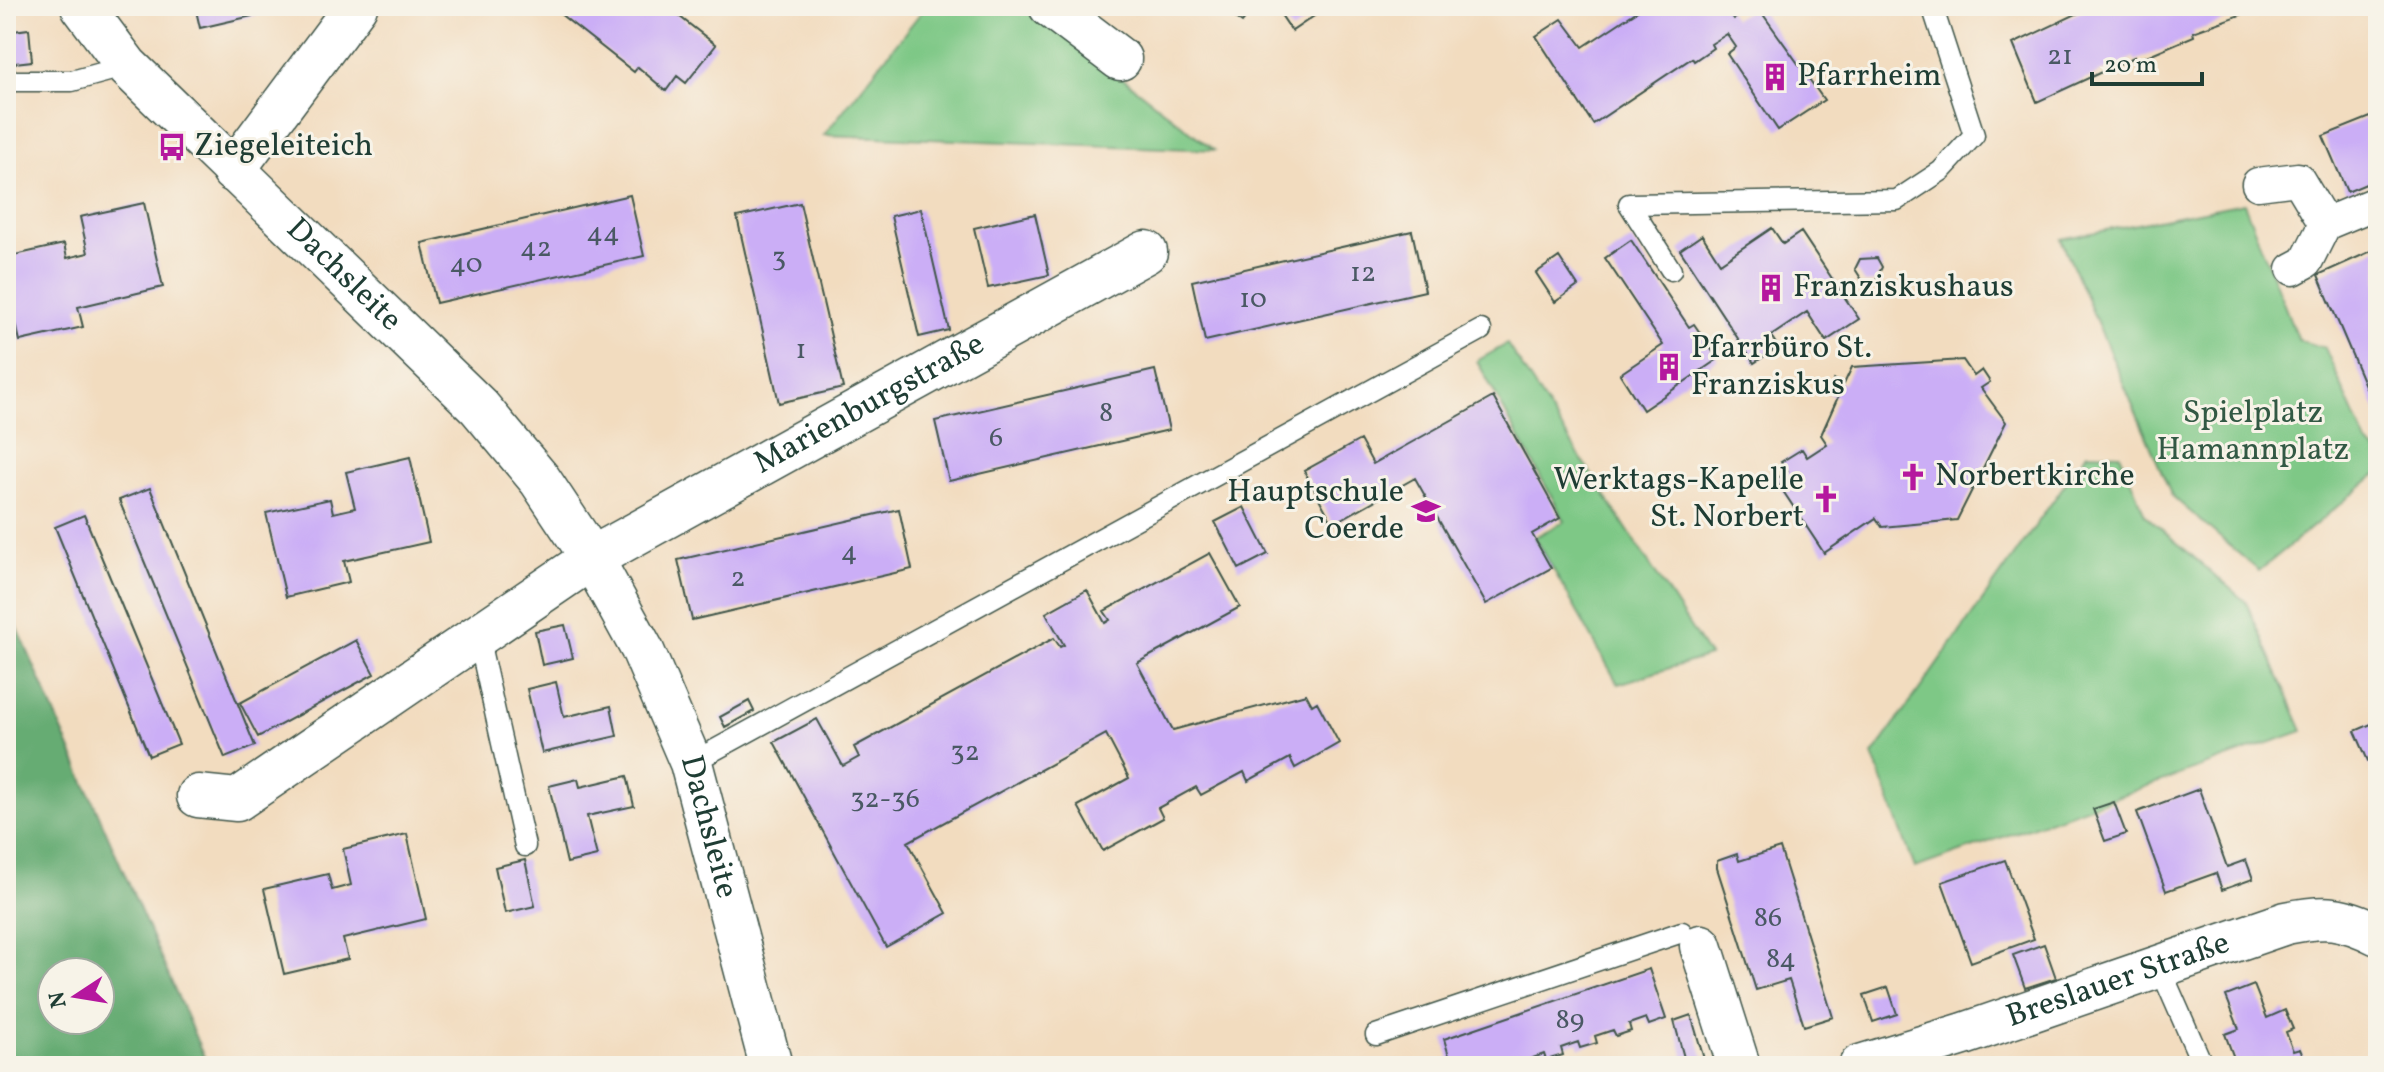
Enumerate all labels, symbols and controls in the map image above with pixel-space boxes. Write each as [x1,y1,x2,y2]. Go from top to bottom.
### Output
scale bar [2092,36,2202,86]
house number: 21 [2047,37,2073,76]
text: 20 m [2104,49,2157,83]
place label: Pfarrheim [1797,55,1941,99]
building icon: Pfarrheim [1760,62,1790,92]
place label: Ziegeleiteich [194,125,373,169]
bus stop icon: Ziegeleiteich [157,132,187,162]
street label: Dachsleite [275,209,411,342]
house number: 44 [586,214,620,253]
house number: 42 [520,229,552,268]
house number: 3 [772,239,786,278]
house number: 40 [450,245,482,284]
house number: 12 [1350,254,1376,293]
place label: Franziskushaus [1793,266,2014,310]
building icon: Franziskushaus [1756,273,1786,303]
house number: 10 [1239,280,1267,319]
street label: Marienburgstraße [746,323,993,486]
place label: Pfarrbüro St. Franziskus [1691,327,1872,408]
house number: 1 [796,331,806,370]
building icon: Pfarrbüro St. Franziskus [1654,352,1684,382]
park label: Spielplatz Hamannplatz [2157,392,2349,473]
house number: 8 [1099,394,1113,433]
house number: 6 [989,419,1003,458]
place label: Norbertkirche [1935,455,2135,499]
place label: Werktags-Kapelle St. Norbert [1553,459,1804,540]
church icon: Norbertkirche [1898,462,1928,492]
place label: Hauptschule Coerde [1227,471,1404,552]
church icon: Werktags-Kapelle St. Norbert [1811,484,1841,514]
school or university icon: Hauptschule Coerde [1411,496,1441,526]
house number: 4 [841,533,857,572]
house number: 2 [730,559,746,598]
house number: 32 [950,733,980,772]
street label: Dachsleite [668,751,748,903]
house number: 32-36 [850,780,920,819]
house number: 86 [1754,899,1782,938]
street label: Breslauer Straße [2001,922,2236,1040]
house number: 84 [1766,940,1796,979]
north arrow [36,956,116,1036]
text: N [42,989,76,1011]
house number: 89 [1556,1001,1584,1040]

